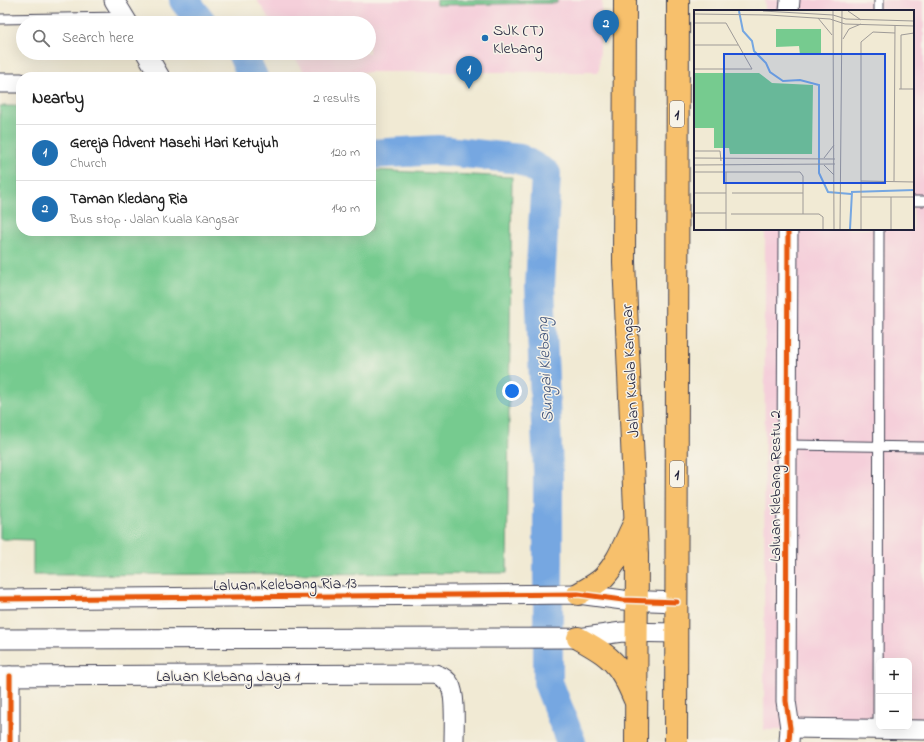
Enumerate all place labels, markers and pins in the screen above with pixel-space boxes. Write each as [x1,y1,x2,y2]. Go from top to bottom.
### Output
pin: 2 [593,10,619,43]
place label: SJK (T) Klebang [493,19,544,61]
marker: SJK (T) Klebang [480,33,490,43]
pin: 1 [456,56,482,89]

